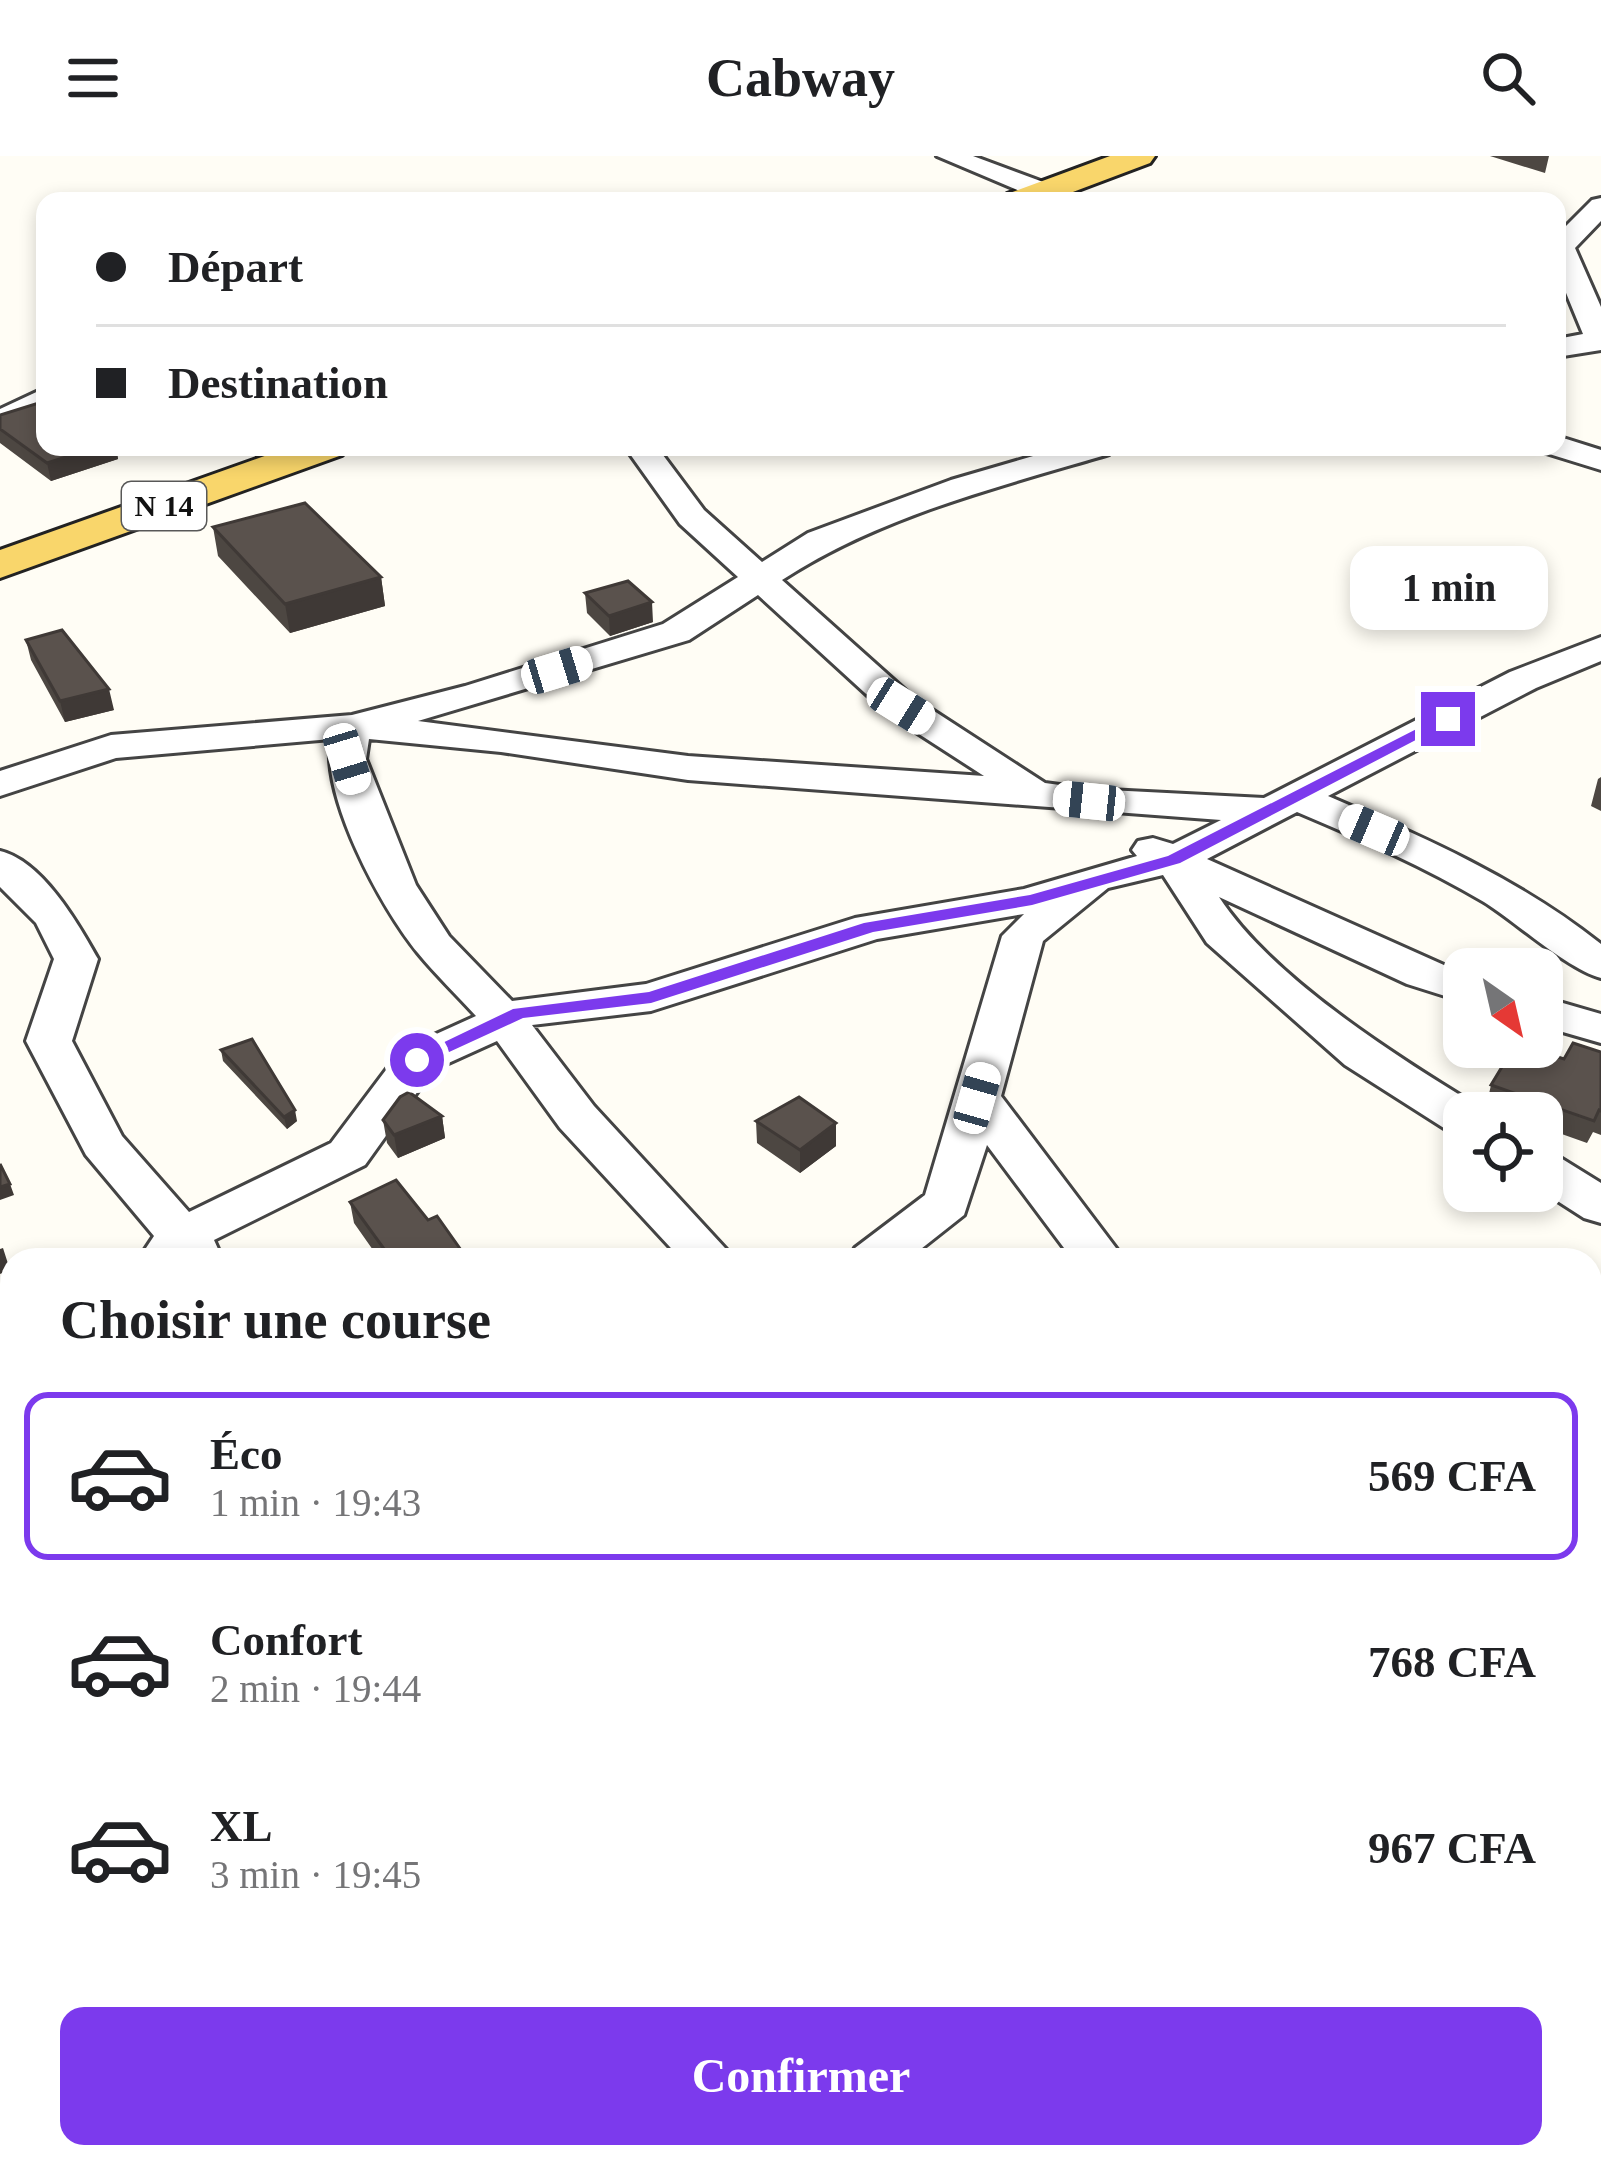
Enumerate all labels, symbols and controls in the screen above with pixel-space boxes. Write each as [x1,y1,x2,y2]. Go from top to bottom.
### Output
icon: menu [60,45,126,111]
icon: search [1475,45,1541,111]
text: Cabway [706,48,895,108]
text: Départ [168,242,303,292]
text: Destination [168,358,388,408]
road number: N 14 [122,482,206,530]
callout: 1 min [1349,545,1547,629]
text: 1 min [1402,566,1496,609]
car [517,642,597,698]
car [861,672,941,740]
route end [1421,692,1475,746]
car [319,719,375,799]
car [1051,779,1127,823]
car [1334,799,1414,861]
north arrow [1443,948,1563,1068]
map controls [1443,948,1563,1212]
route start [390,1033,444,1087]
car [950,1058,1004,1138]
button: locate [1443,1092,1563,1212]
text: Choisir une course [60,1290,491,1350]
icon: car [66,1422,174,1530]
text: Éco [210,1429,283,1479]
text: 569 CFA [1368,1451,1536,1501]
text: 1 min · 19:43 [210,1481,421,1524]
icon: car [66,1608,174,1716]
text: Confort [210,1615,362,1665]
text: 768 CFA [1368,1637,1536,1687]
text: 2 min · 19:44 [210,1667,421,1710]
icon: car [66,1794,174,1902]
text: XL [210,1801,273,1851]
text: 967 CFA [1368,1823,1536,1873]
text: 3 min · 19:45 [210,1853,421,1896]
button: Confirmer [60,2007,1542,2145]

